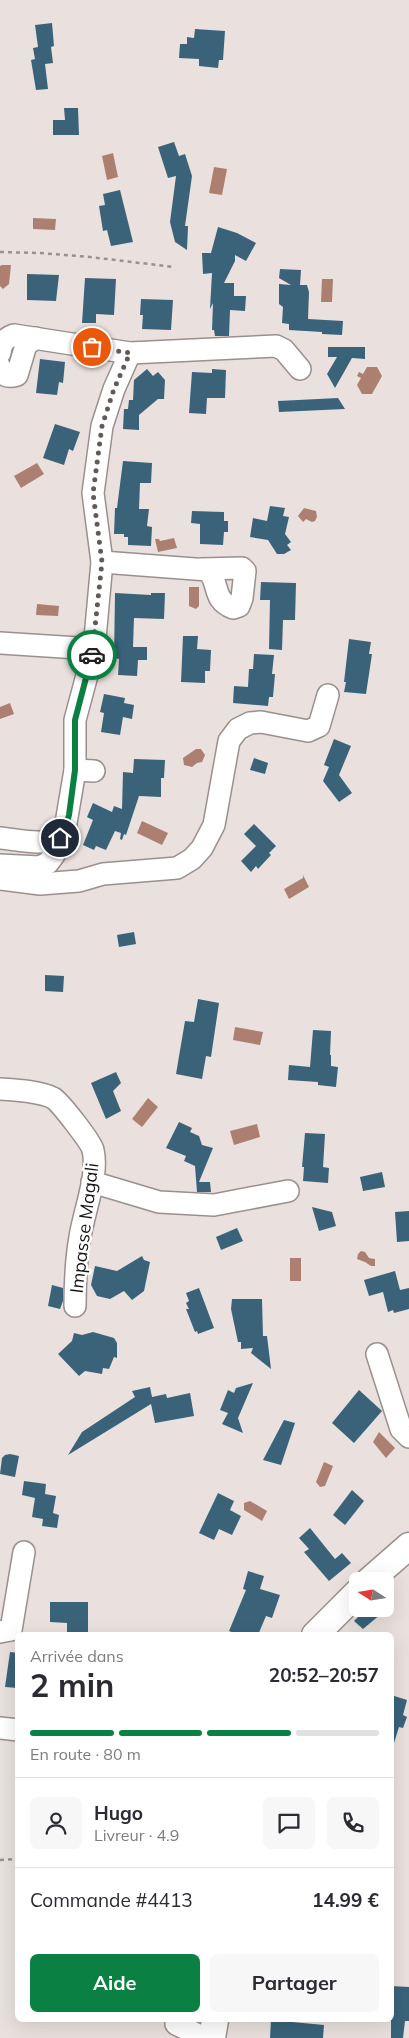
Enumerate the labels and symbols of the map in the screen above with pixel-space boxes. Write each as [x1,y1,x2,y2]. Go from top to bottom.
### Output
pin [71,326,113,368]
courier [67,630,117,680]
pin [39,817,81,859]
street label: Impasse Magali [65,1162,103,1294]
north arrow [349,1572,394,1618]

